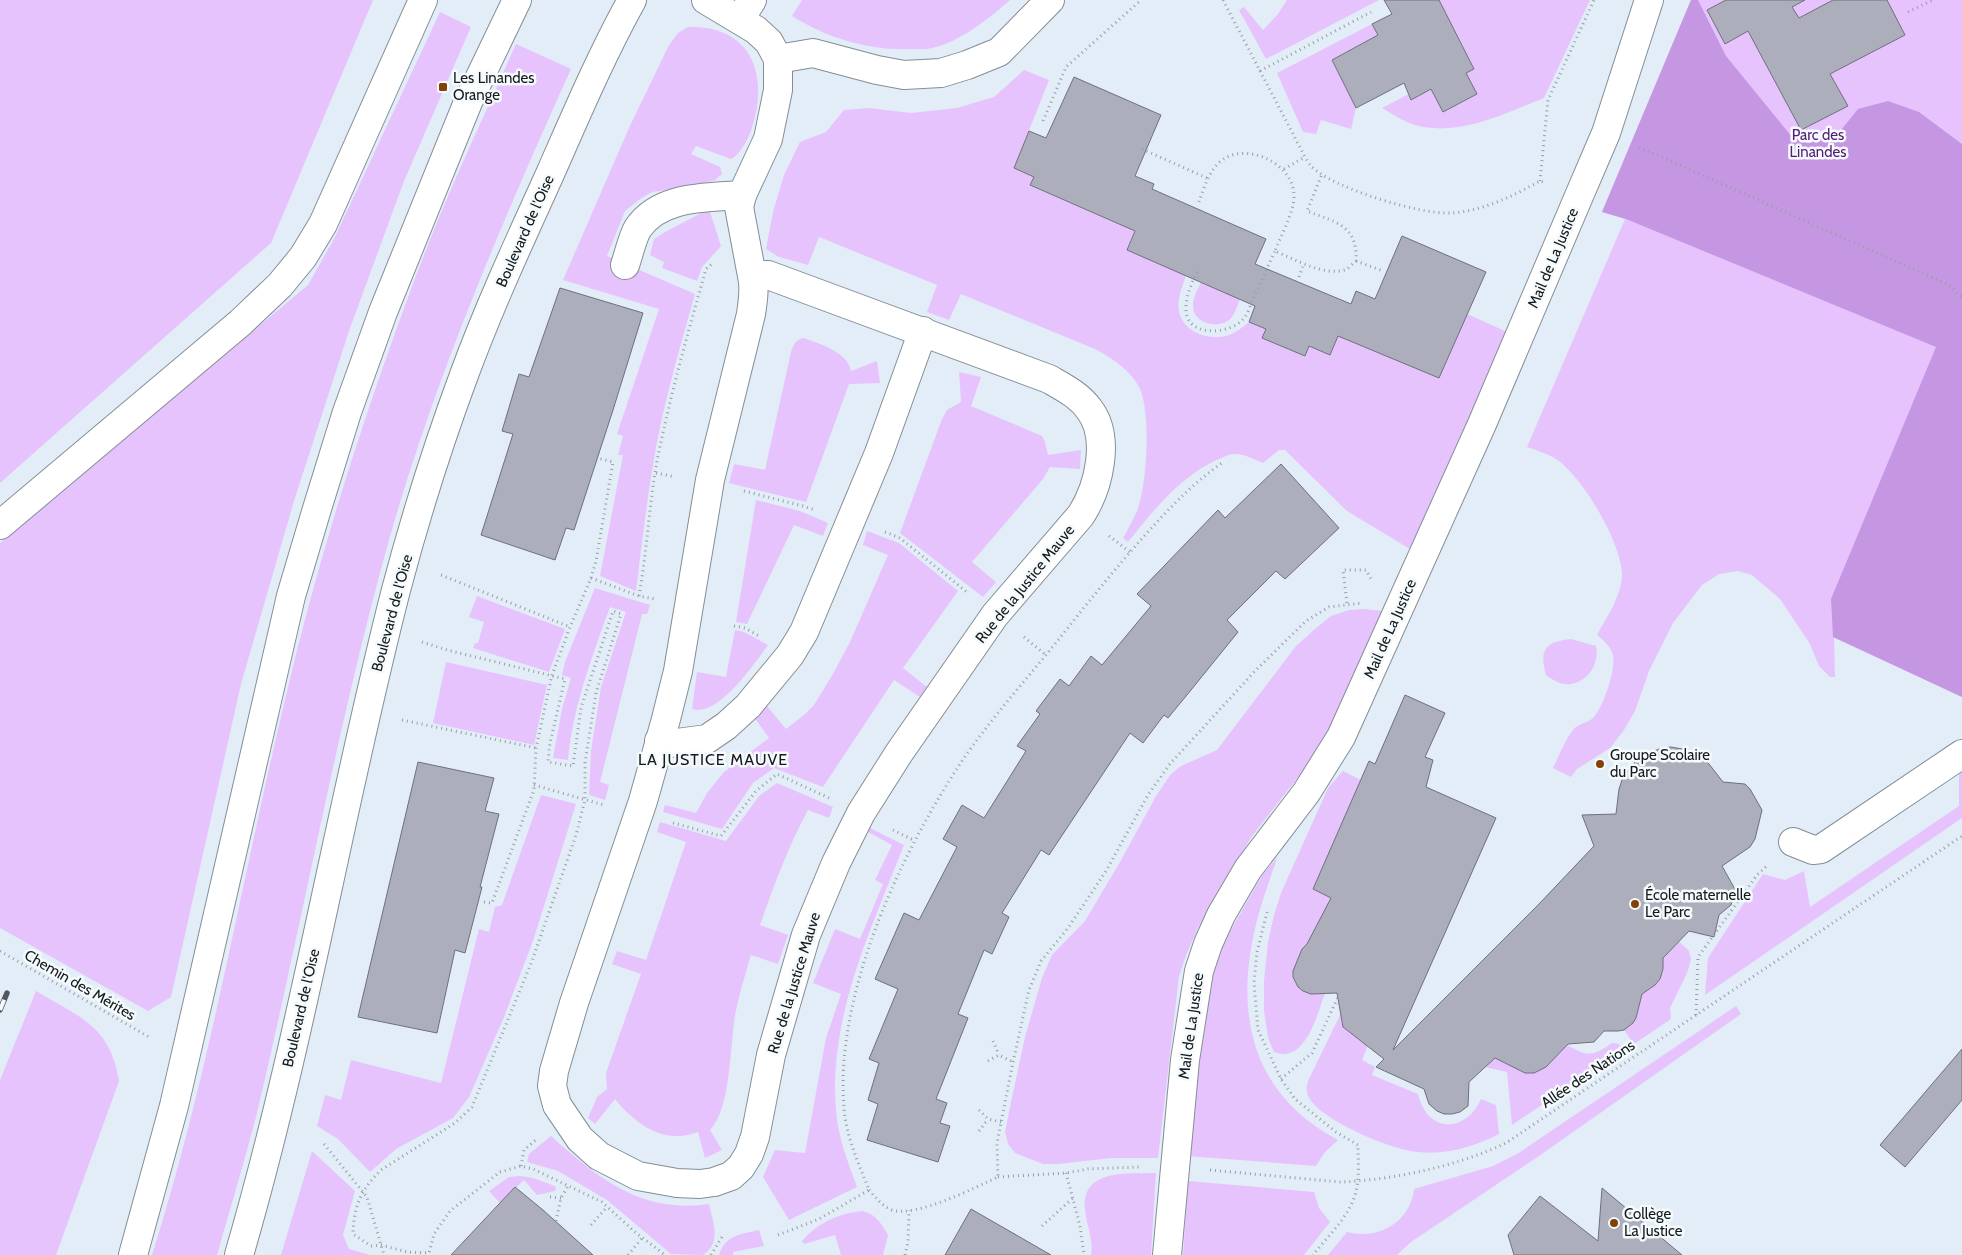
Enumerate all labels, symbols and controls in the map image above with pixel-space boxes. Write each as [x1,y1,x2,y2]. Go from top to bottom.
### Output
place label: Les Linandes Orange [453,69,535,104]
marker: Les Linandes Orange [437,81,449,93]
park label: Parc des Linandes [1790,126,1846,161]
street label: Boulevard de l'Oise [492,172,558,290]
street label: Mail de La Justice [1524,205,1582,311]
street label: Rue de la Justice Mauve [972,521,1078,647]
street label: Boulevard de l'Oise [368,552,416,674]
street label: Mail de La Justice [1360,576,1420,682]
place label: Groupe Scolaire du Parc [1610,746,1710,781]
district label: LA JUSTICE MAUVE [638,750,788,769]
marker: Groupe Scolaire du Parc [1594,758,1606,770]
place label: École maternelle Le Parc [1645,885,1751,921]
marker: École maternelle Le Parc [1629,898,1641,910]
street label: Rue de la Justice Mauve [764,910,824,1056]
street label: Chemin des Mérites [21,946,139,1024]
street label: Boulevard de l'Oise [279,947,323,1069]
street label: Mail de La Justice [1175,971,1207,1080]
street label: Allée des Nations [1538,1036,1638,1112]
place label: Collège La Justice [1624,1205,1683,1240]
marker: Collège La Justice [1608,1217,1620,1229]

